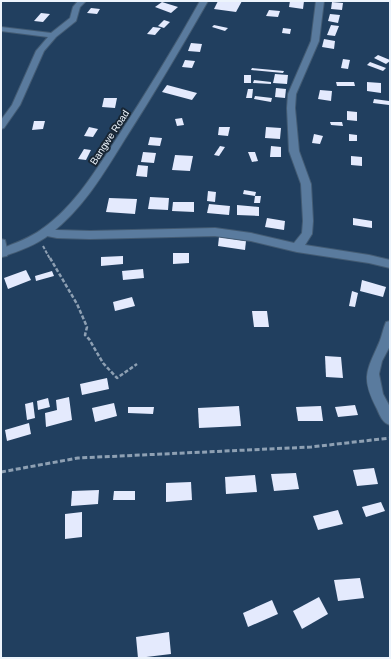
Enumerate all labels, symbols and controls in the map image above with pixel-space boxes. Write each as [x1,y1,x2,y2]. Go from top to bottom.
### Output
street label: Bangwe Road [88,108,131,167]

